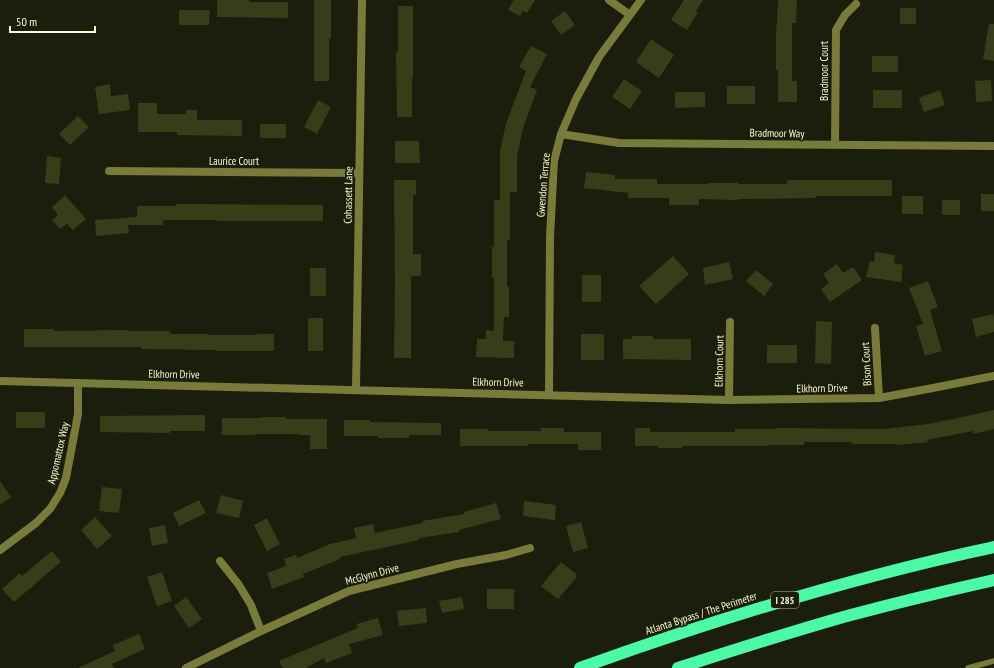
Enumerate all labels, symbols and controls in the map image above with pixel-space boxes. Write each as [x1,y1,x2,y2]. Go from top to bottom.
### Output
scale bar [10,8,95,34]
text: 50 m [16,14,37,29]
street label: Bradmoor Court [817,41,831,101]
street label: Bradmoor Way [750,126,805,140]
street label: Gwendon Terrace [533,152,553,218]
street label: Laurice Court [209,154,259,168]
street label: Cohassett Lane [341,166,356,224]
street label: Elkhorn Court [712,335,726,387]
street label: Bison Court [858,342,874,386]
street label: Elkhorn Drive [148,367,200,381]
street label: Elkhorn Drive [472,375,524,389]
street label: Elkhorn Drive [796,381,848,395]
street label: Appomattox Way [44,420,72,486]
street label: McGlynn Drive [344,560,401,588]
street label: Atlanta Bypass / The Perimeter [643,588,759,638]
road number: I 285 [771,592,799,608]

